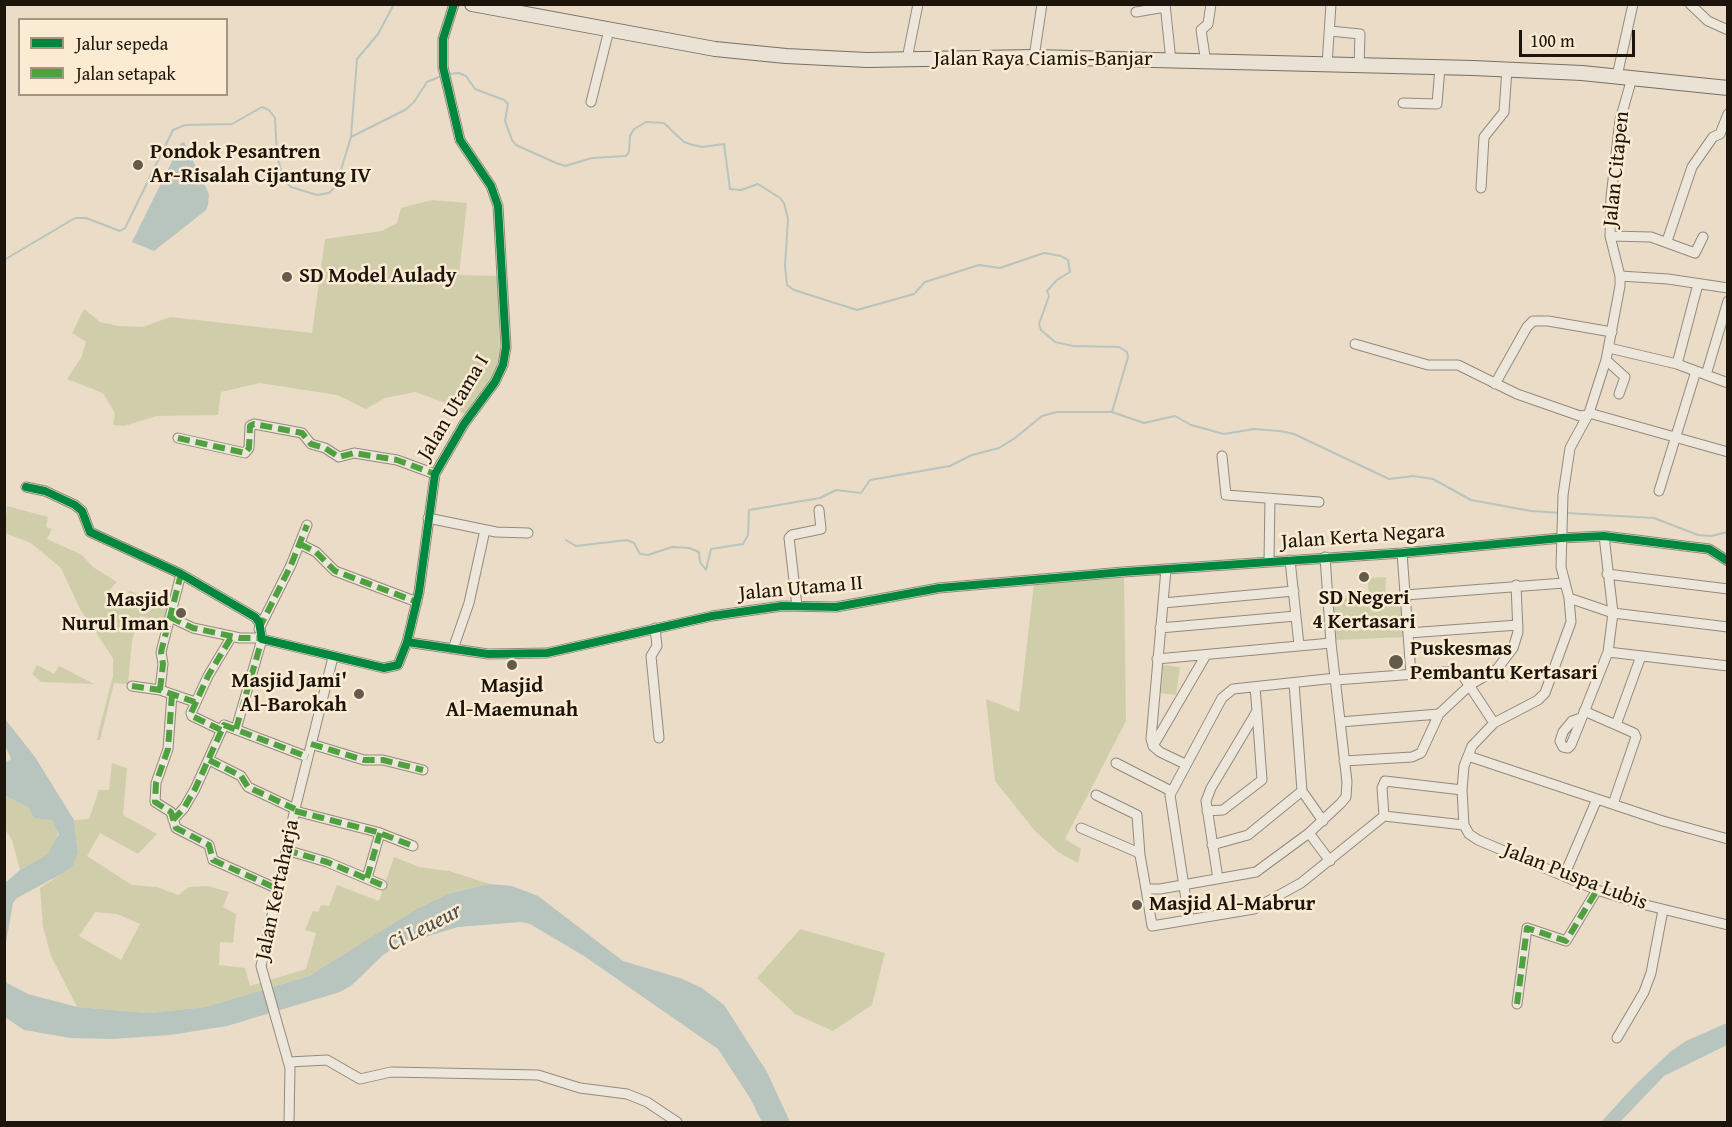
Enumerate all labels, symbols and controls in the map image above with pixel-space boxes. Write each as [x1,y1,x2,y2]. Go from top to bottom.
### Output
legend [18,18,228,96]
scale bar [1522,18,1638,56]
text: 100 m [1530,27,1575,54]
text: Jalur sepeda [76,30,168,57]
street label: Jalan Raya Ciamis-Banjar [933,47,1153,73]
text: Jalan setapak [76,60,176,87]
street label: Jalan Citapen [1598,110,1636,228]
place label: Pondok Pesantren Ar-Risalah Cijantung IV [150,140,371,190]
marker: Pondok Pesantren Ar-Risalah Cijantung IV [131,158,145,172]
place label: SD Model Aulady [299,264,457,290]
marker: SD Model Aulady [280,270,294,284]
street label: Jalan Utama I [413,351,495,465]
street label: Jalan Kerta Negara [1280,519,1446,555]
marker: SD Negeri 4 Kertasari [1357,570,1371,584]
street label: Jalan Utama II [738,571,864,607]
place label: SD Negeri 4 Kertasari [1312,586,1416,636]
place label: Masjid Nurul Iman [62,588,169,638]
marker: Masjid Nurul Iman [174,606,188,620]
place label: Puskesmas Pembantu Kertasari [1410,637,1598,687]
marker: Puskesmas Pembantu Kertasari [1387,653,1405,671]
marker: Masjid Al-Maemunah [505,658,519,672]
place label: Masjid Jami' Al-Barokah [231,669,347,719]
place label: Masjid Al-Maemunah [446,674,578,724]
marker: Masjid Jami' Al-Barokah [352,687,366,701]
street label: Jalan Kertaharja [251,817,305,963]
street label: Jalan Puspa Lubis [1499,838,1651,916]
place label: Masjid Al-Mabrur [1149,892,1315,918]
water label: Ci Leueur [384,898,466,958]
marker: Masjid Al-Mabrur [1130,898,1144,912]

